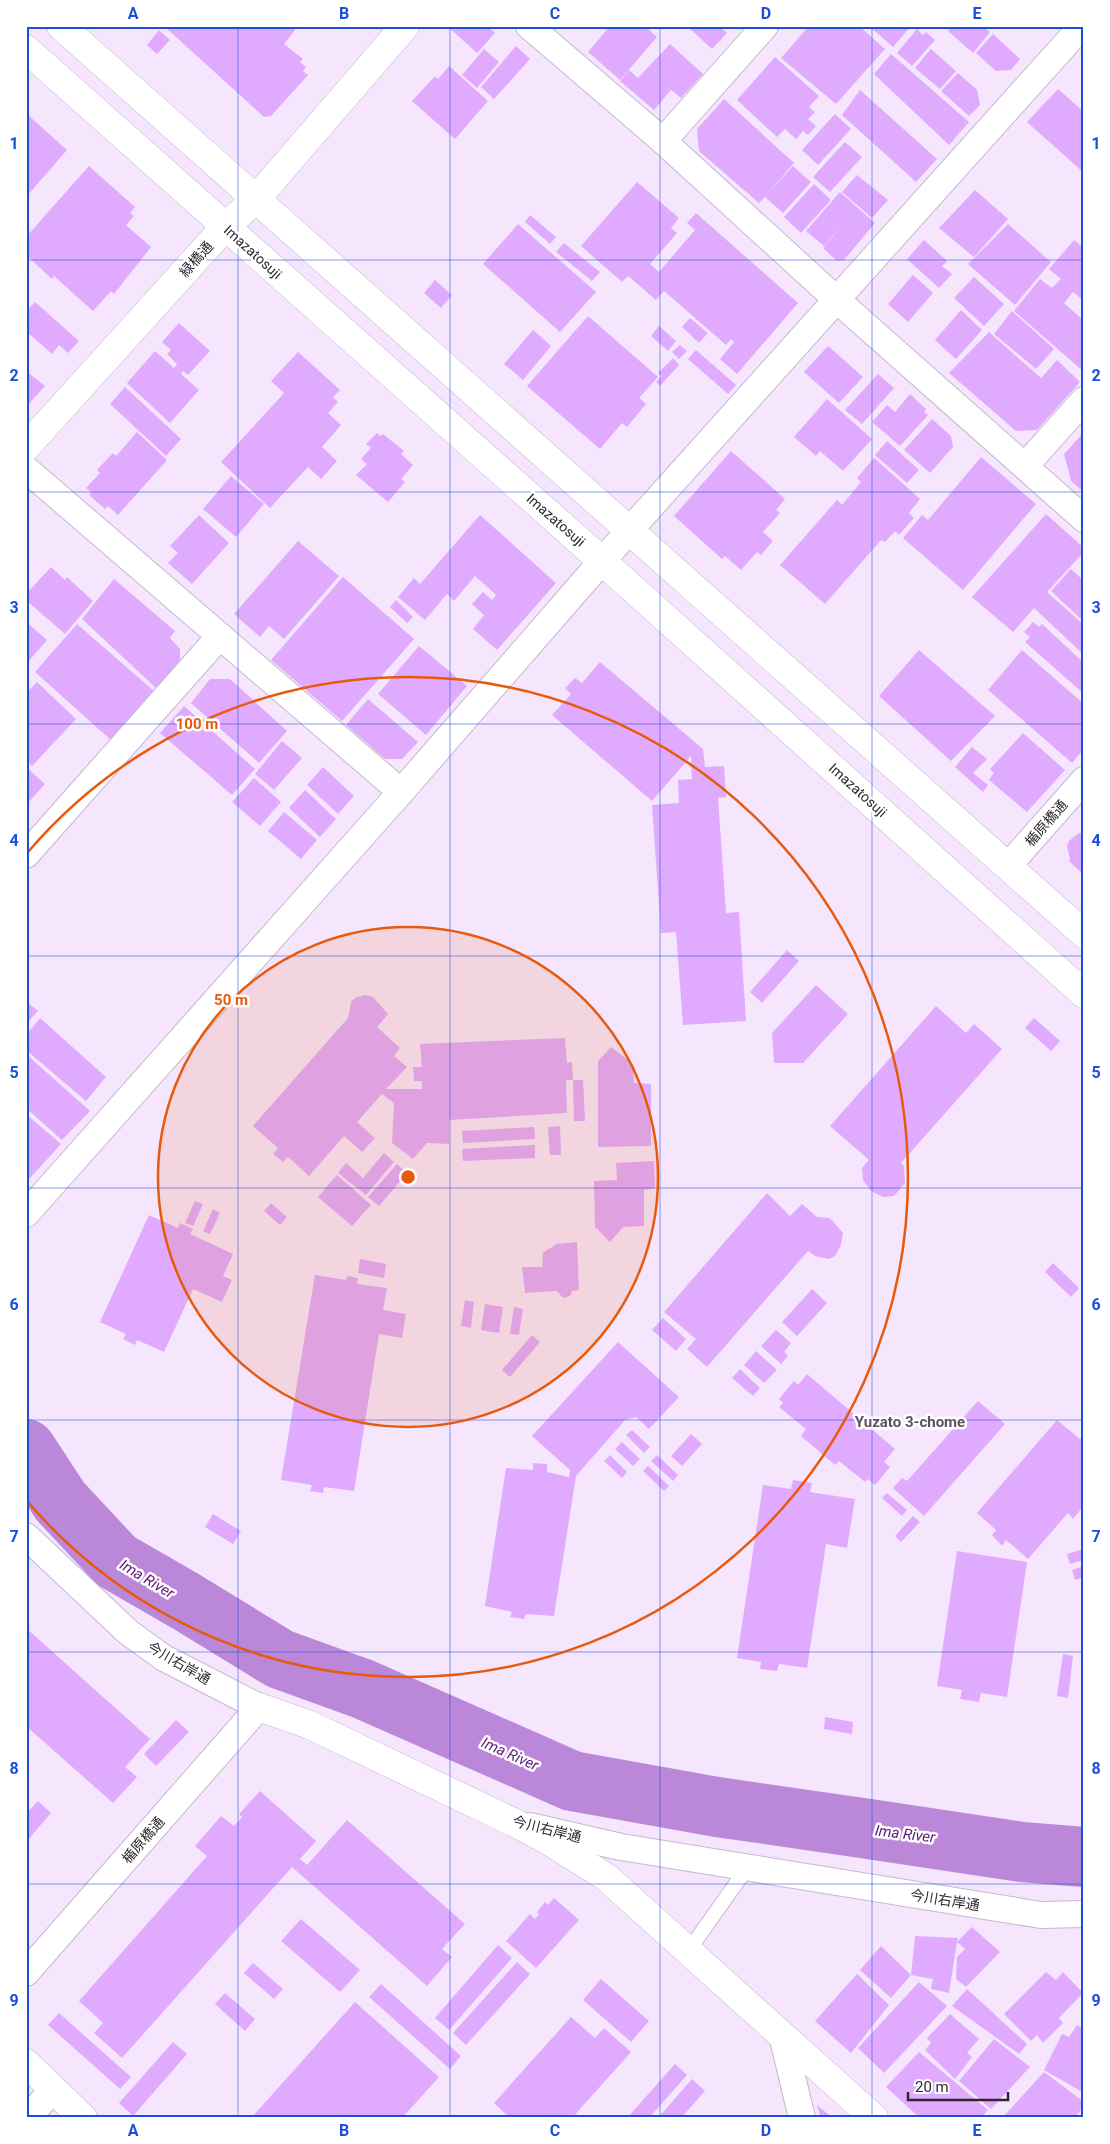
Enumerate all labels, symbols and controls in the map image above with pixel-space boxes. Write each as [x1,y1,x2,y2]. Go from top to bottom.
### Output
text: A [128,4,139,23]
text: B [339,4,349,23]
text: C [550,4,560,23]
text: D [761,4,771,23]
text: E [973,4,982,23]
text: 1 [9,134,19,153]
text: 1 [1091,134,1101,153]
street label: Imazatosuji [221,222,285,282]
street label: 緑橋通 [176,238,216,280]
text: 2 [9,366,19,385]
text: 2 [1091,366,1101,385]
street label: Imazatosuji [523,490,589,550]
text: 3 [9,598,19,617]
text: 3 [1091,598,1101,617]
text: 100 m [176,715,218,733]
street label: Imazatosuji [826,760,890,820]
street label: 楯原橋通 [1022,797,1070,849]
text: 4 [9,831,19,850]
text: 4 [1091,831,1101,850]
text: 50 m [214,991,248,1009]
text: 5 [9,1063,19,1082]
text: 5 [1091,1063,1101,1082]
centre of rings [399,1168,417,1186]
text: 6 [9,1295,19,1314]
text: 6 [1091,1295,1101,1314]
district label: Yuzato 3-chome [855,1413,965,1431]
text: 7 [9,1527,19,1546]
text: 7 [1091,1527,1101,1546]
water label: Ima River [116,1556,178,1603]
street label: 今川右岸通 [145,1639,213,1687]
water label: Ima River [479,1733,542,1775]
text: 8 [9,1759,19,1778]
text: 8 [1091,1759,1101,1778]
street label: 今川右岸通 [511,1813,583,1845]
street label: 楯原橋通 [119,1814,167,1866]
water label: Ima River [874,1821,937,1847]
street label: 今川右岸通 [909,1887,981,1913]
text: 9 [9,1991,19,2010]
text: 9 [1091,1991,1101,2010]
scale bar [908,2069,1008,2101]
text: 20 m [915,2078,949,2096]
text: A [128,2121,139,2140]
text: B [339,2121,349,2140]
text: C [550,2121,560,2140]
text: D [761,2121,771,2140]
text: E [973,2121,982,2140]

